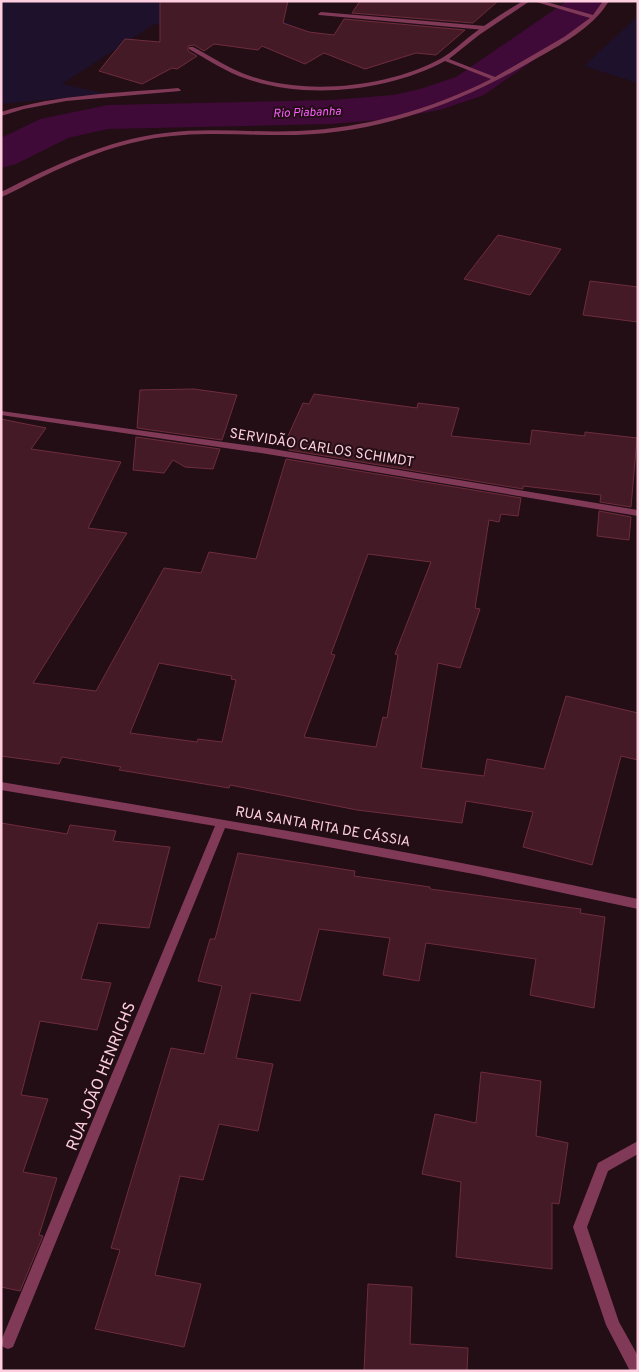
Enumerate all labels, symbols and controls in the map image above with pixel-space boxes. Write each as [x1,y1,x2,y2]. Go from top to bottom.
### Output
water label: Rio Piabanha [273,104,342,122]
street label: SERVIDÃO CARLOS SCHIMDT [228,425,415,471]
street label: RUA SANTA RITA DE CÁSSIA [234,803,412,851]
street label: RUA JOÃO HENRICHS [60,998,141,1154]

